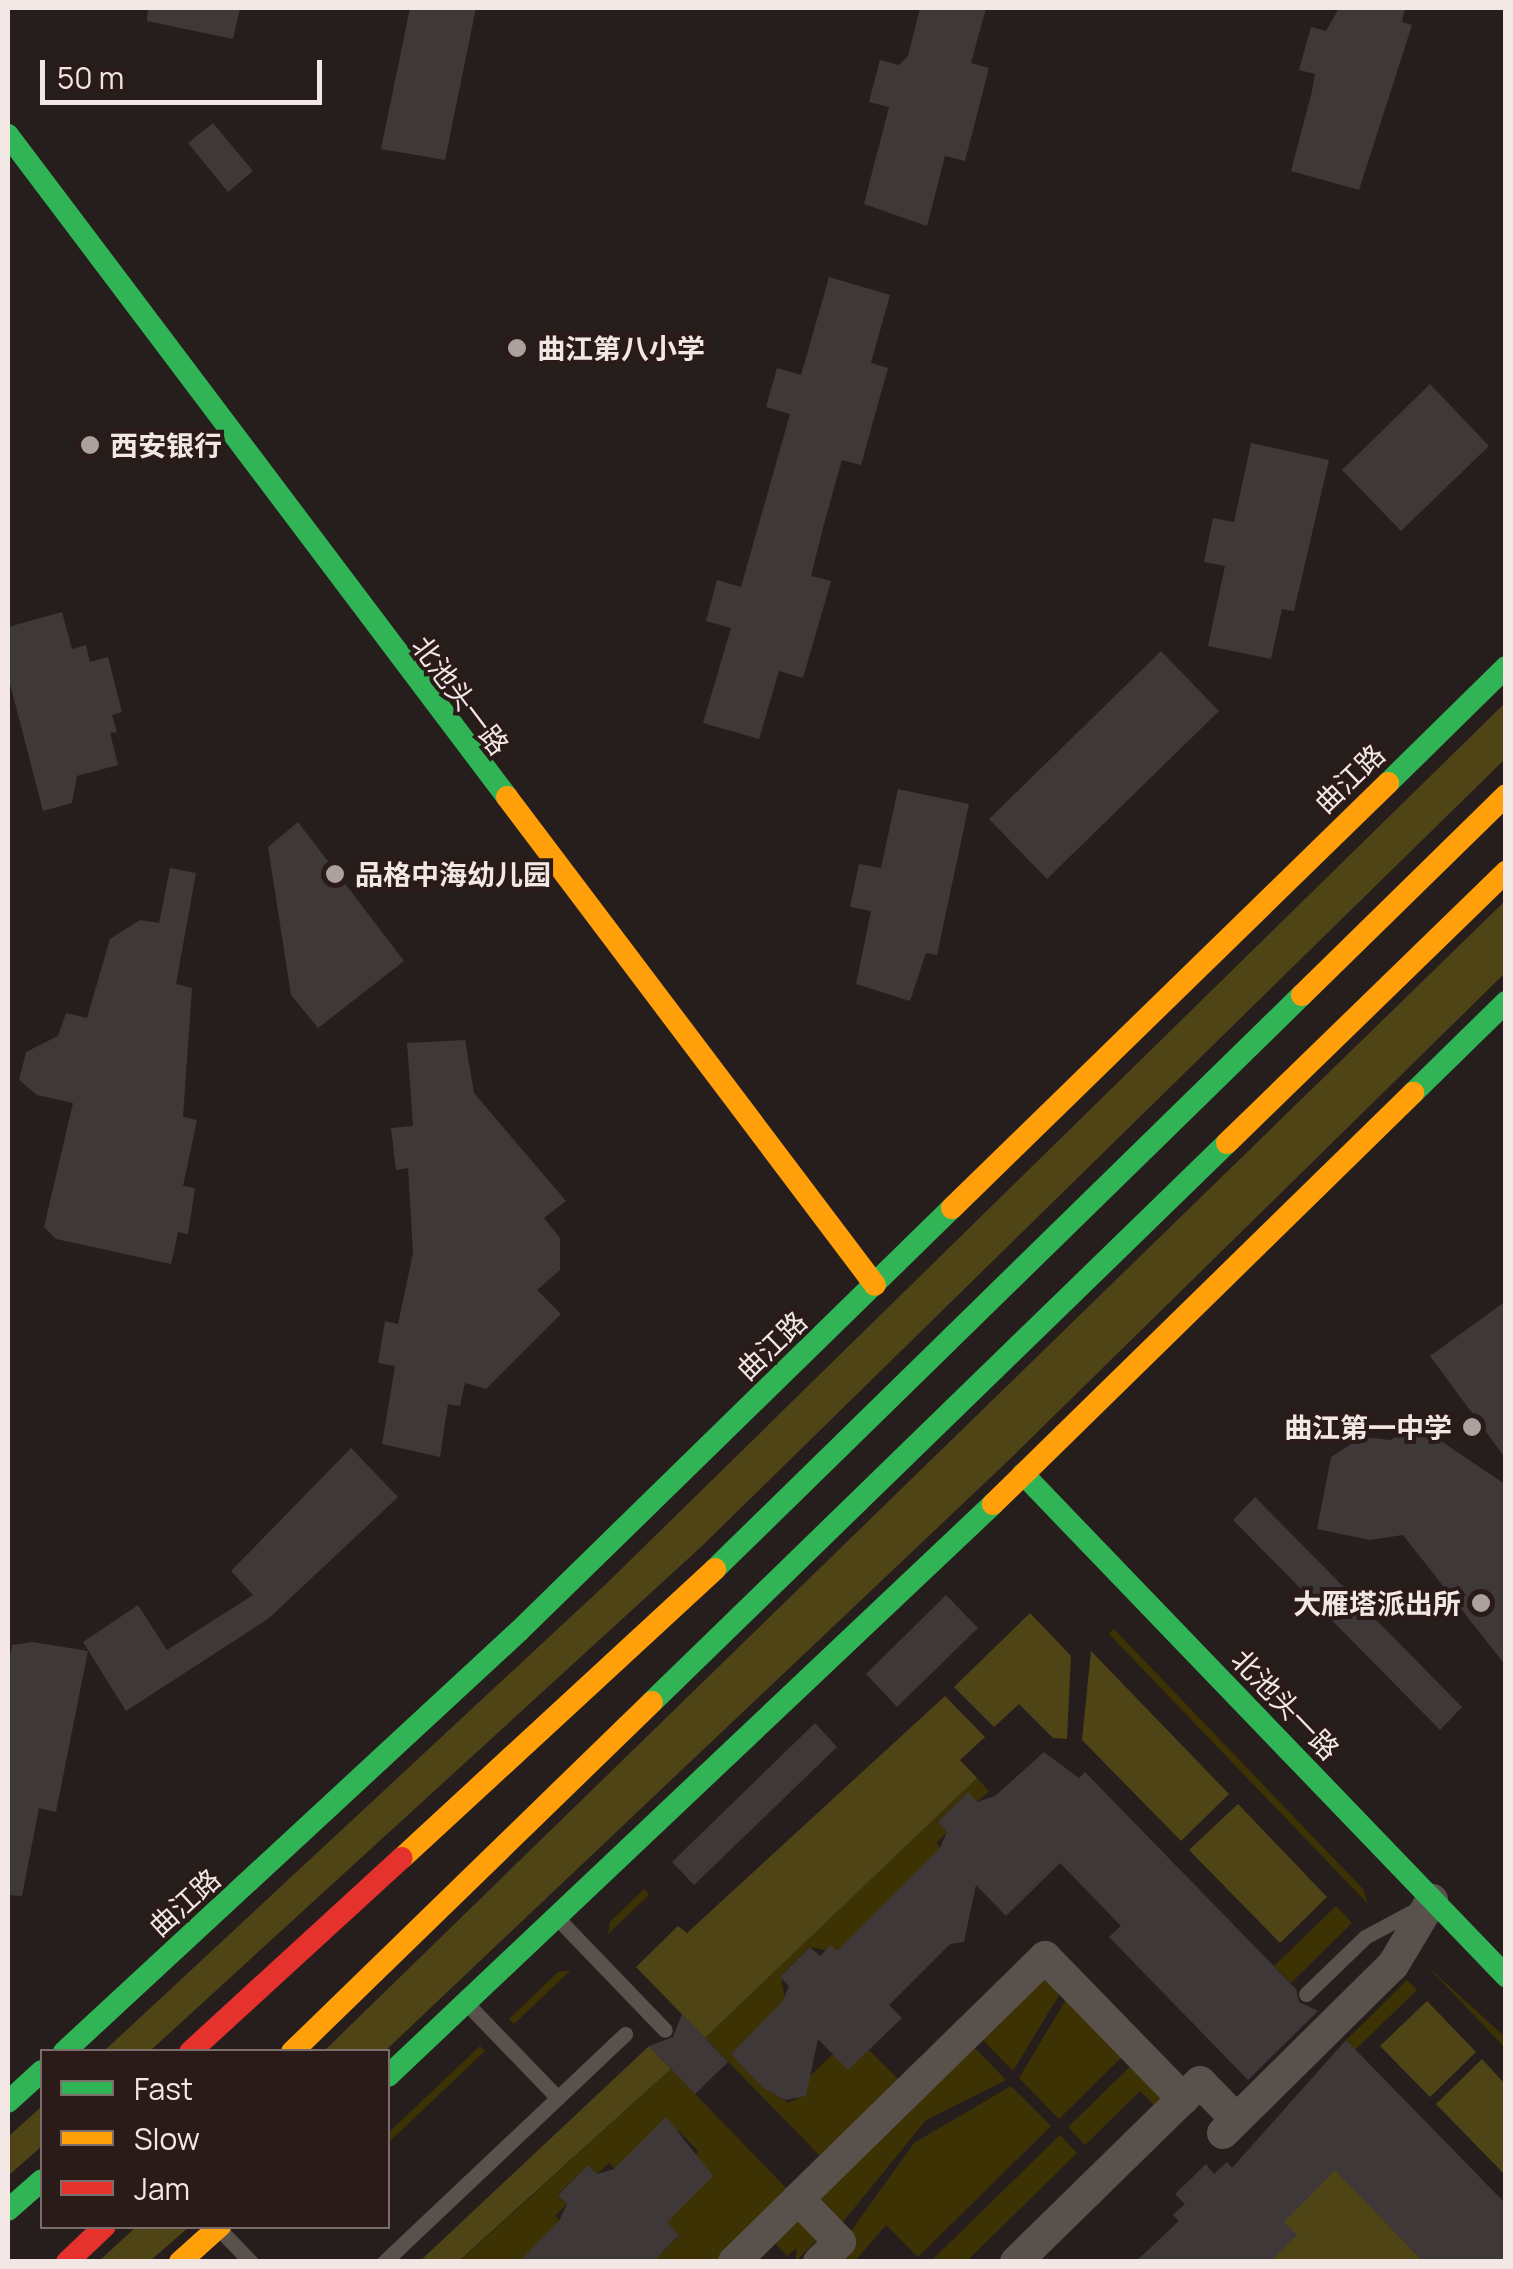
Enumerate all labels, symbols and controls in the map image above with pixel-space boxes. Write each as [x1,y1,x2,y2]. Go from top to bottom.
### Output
scale bar [45,40,328,102]
text: 50 m [57,57,124,98]
place label: 曲江第八小学 [537,331,705,365]
marker: 曲江第八小学 [506,337,528,359]
place label: 西安银行 [110,428,222,462]
marker: 西安银行 [79,434,101,456]
street label: 北池头一路 [405,629,517,761]
street label: 曲江路 [1307,737,1391,819]
place label: 品格中海幼儿园 [355,857,551,891]
marker: 品格中海幼儿园 [324,863,346,885]
street label: 曲江路 [729,1304,813,1386]
place label: 曲江第一中学 [1284,1410,1452,1444]
marker: 曲江第一中学 [1461,1416,1483,1438]
place label: 大雁塔派出所 [1293,1586,1461,1620]
marker: 大雁塔派出所 [1470,1592,1492,1614]
street label: 北池头一路 [1225,1642,1347,1766]
street label: 曲江路 [142,1861,226,1943]
legend [40,2049,390,2229]
text: Fast [134,2068,193,2109]
text: Slow [134,2118,200,2159]
text: Jam [134,2168,190,2209]

